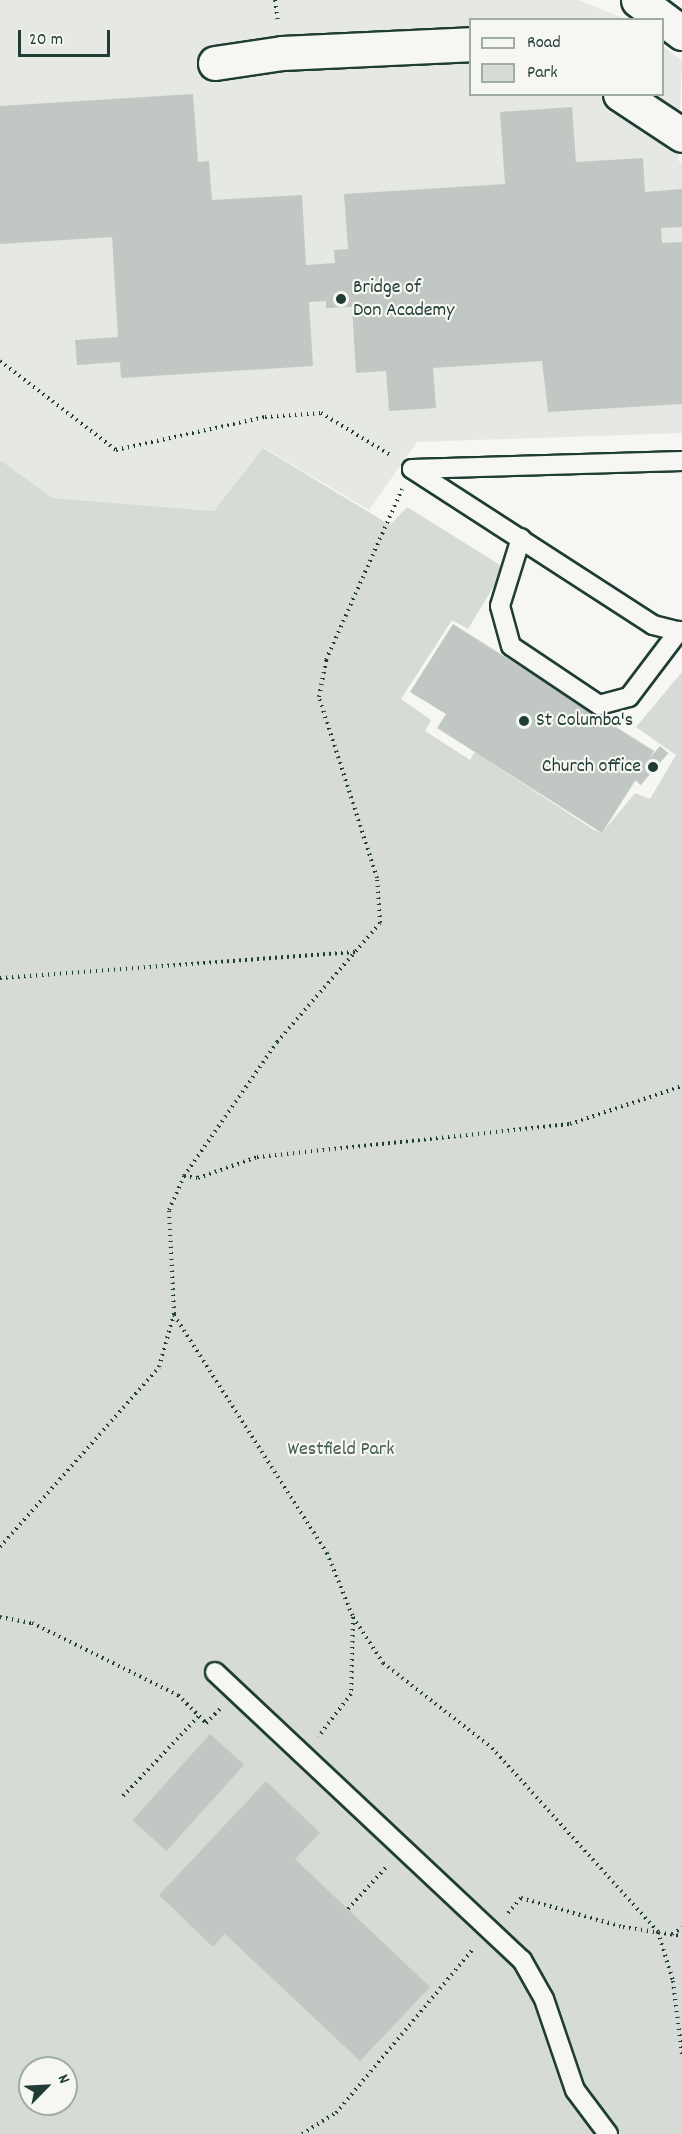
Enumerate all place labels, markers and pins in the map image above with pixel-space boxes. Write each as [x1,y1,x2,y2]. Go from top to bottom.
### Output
place label: Bridge of Don Academy [353,276,454,323]
marker: Bridge of Don Academy [334,292,348,306]
place label: St Columba's [536,709,633,733]
marker: St Columba's [517,714,531,728]
place label: Church office [542,755,641,779]
marker: Church office [646,760,660,774]

